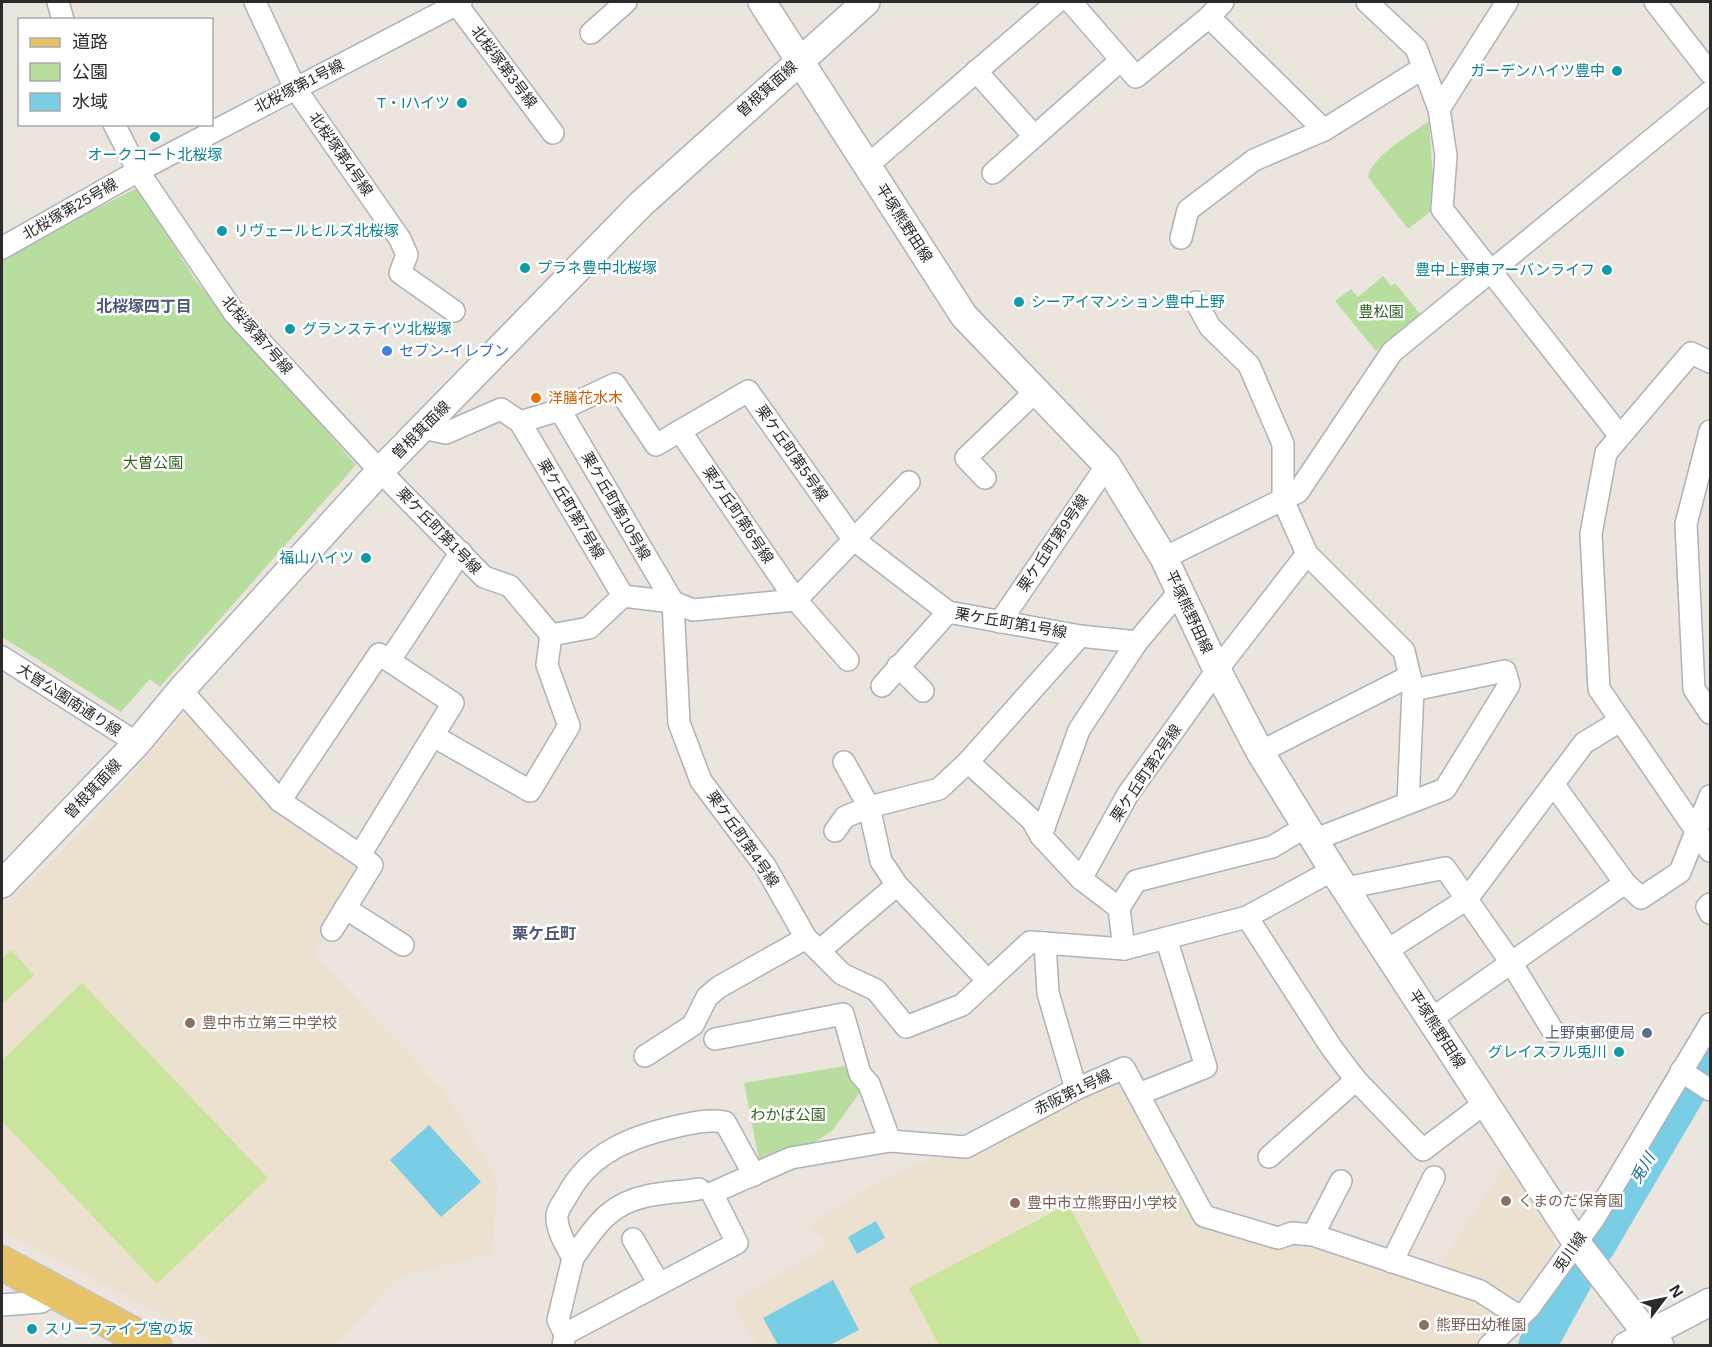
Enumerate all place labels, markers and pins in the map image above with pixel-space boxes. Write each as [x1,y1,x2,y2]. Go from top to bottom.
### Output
place label: ガーデンハイツ豊中 [1470,62,1605,79]
marker: ガーデンハイツ豊中 [1610,64,1624,78]
place label: T・Iハイツ [377,94,450,111]
marker: T・Iハイツ [455,96,469,110]
marker: オークコート北桜塚 [148,130,162,144]
place label: オークコート北桜塚 [87,146,223,163]
place label: リヴェールヒルズ北桜塚 [234,222,399,239]
marker: リヴェールヒルズ北桜塚 [215,224,229,238]
place label: プラネ豊中北桜塚 [537,259,657,276]
marker: プラネ豊中北桜塚 [518,261,532,275]
place label: 豊中上野東アーバンライフ [1415,261,1595,278]
marker: 豊中上野東アーバンライフ [1600,263,1614,277]
place label: シーアイマンション豊中上野 [1031,293,1225,310]
marker: シーアイマンション豊中上野 [1012,295,1026,309]
place label: グランステイツ北桜塚 [302,320,452,337]
marker: グランステイツ北桜塚 [283,322,297,336]
place label: セブン-イレブン [399,342,509,359]
marker: セブン-イレブン [380,344,394,358]
place label: 洋膳花水木 [548,389,623,406]
marker: 洋膳花水木 [529,391,543,405]
place label: 福山ハイツ [279,549,354,566]
marker: 福山ハイツ [359,551,373,565]
place label: 豊中市立第三中学校 [202,1014,337,1031]
marker: 豊中市立第三中学校 [183,1016,197,1030]
place label: 上野東郵便局 [1545,1024,1635,1041]
marker: 上野東郵便局 [1640,1026,1654,1040]
place label: グレイスフル兎川 [1487,1043,1607,1060]
marker: グレイスフル兎川 [1612,1045,1626,1059]
place label: くまのだ保育園 [1518,1192,1623,1209]
place label: 豊中市立熊野田小学校 [1027,1194,1177,1211]
marker: くまのだ保育園 [1499,1194,1513,1208]
marker: 豊中市立熊野田小学校 [1008,1196,1022,1210]
place label: 熊野田幼稚園 [1436,1316,1526,1333]
marker: 熊野田幼稚園 [1417,1318,1431,1332]
place label: スリーファイブ宮の坂 [44,1320,193,1337]
marker: スリーファイブ宮の坂 [25,1322,39,1336]

